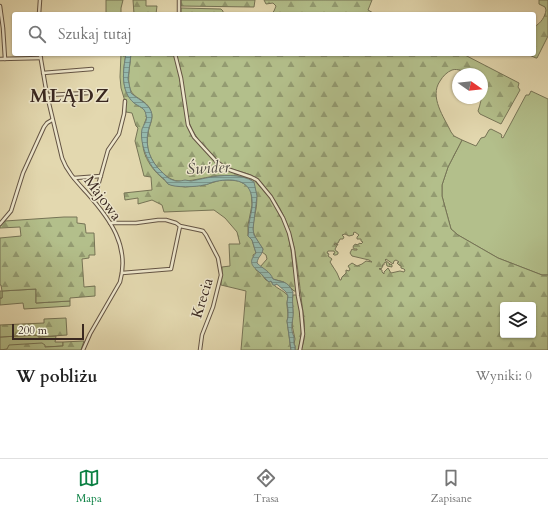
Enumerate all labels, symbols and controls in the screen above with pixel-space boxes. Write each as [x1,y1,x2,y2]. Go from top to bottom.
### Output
search box [12,12,536,56]
icon: search [26,23,48,45]
text: Szukaj tutaj [58,24,132,44]
north arrow [452,68,488,104]
district label: MLĄDZ [30,83,110,109]
water label: Świder [186,156,231,180]
street label: Majowa [80,171,127,225]
street label: Krecia [186,275,218,321]
map controls [500,302,536,338]
button: layers [500,302,536,338]
scale bar [12,322,84,341]
text: 200 m [18,323,47,338]
text: W pobliżu [16,365,97,388]
text: Wyniki: 0 [476,367,532,385]
tab: Mapa [76,467,102,506]
tab: Trasa [254,467,279,506]
tab: Zapisane [431,467,472,506]

